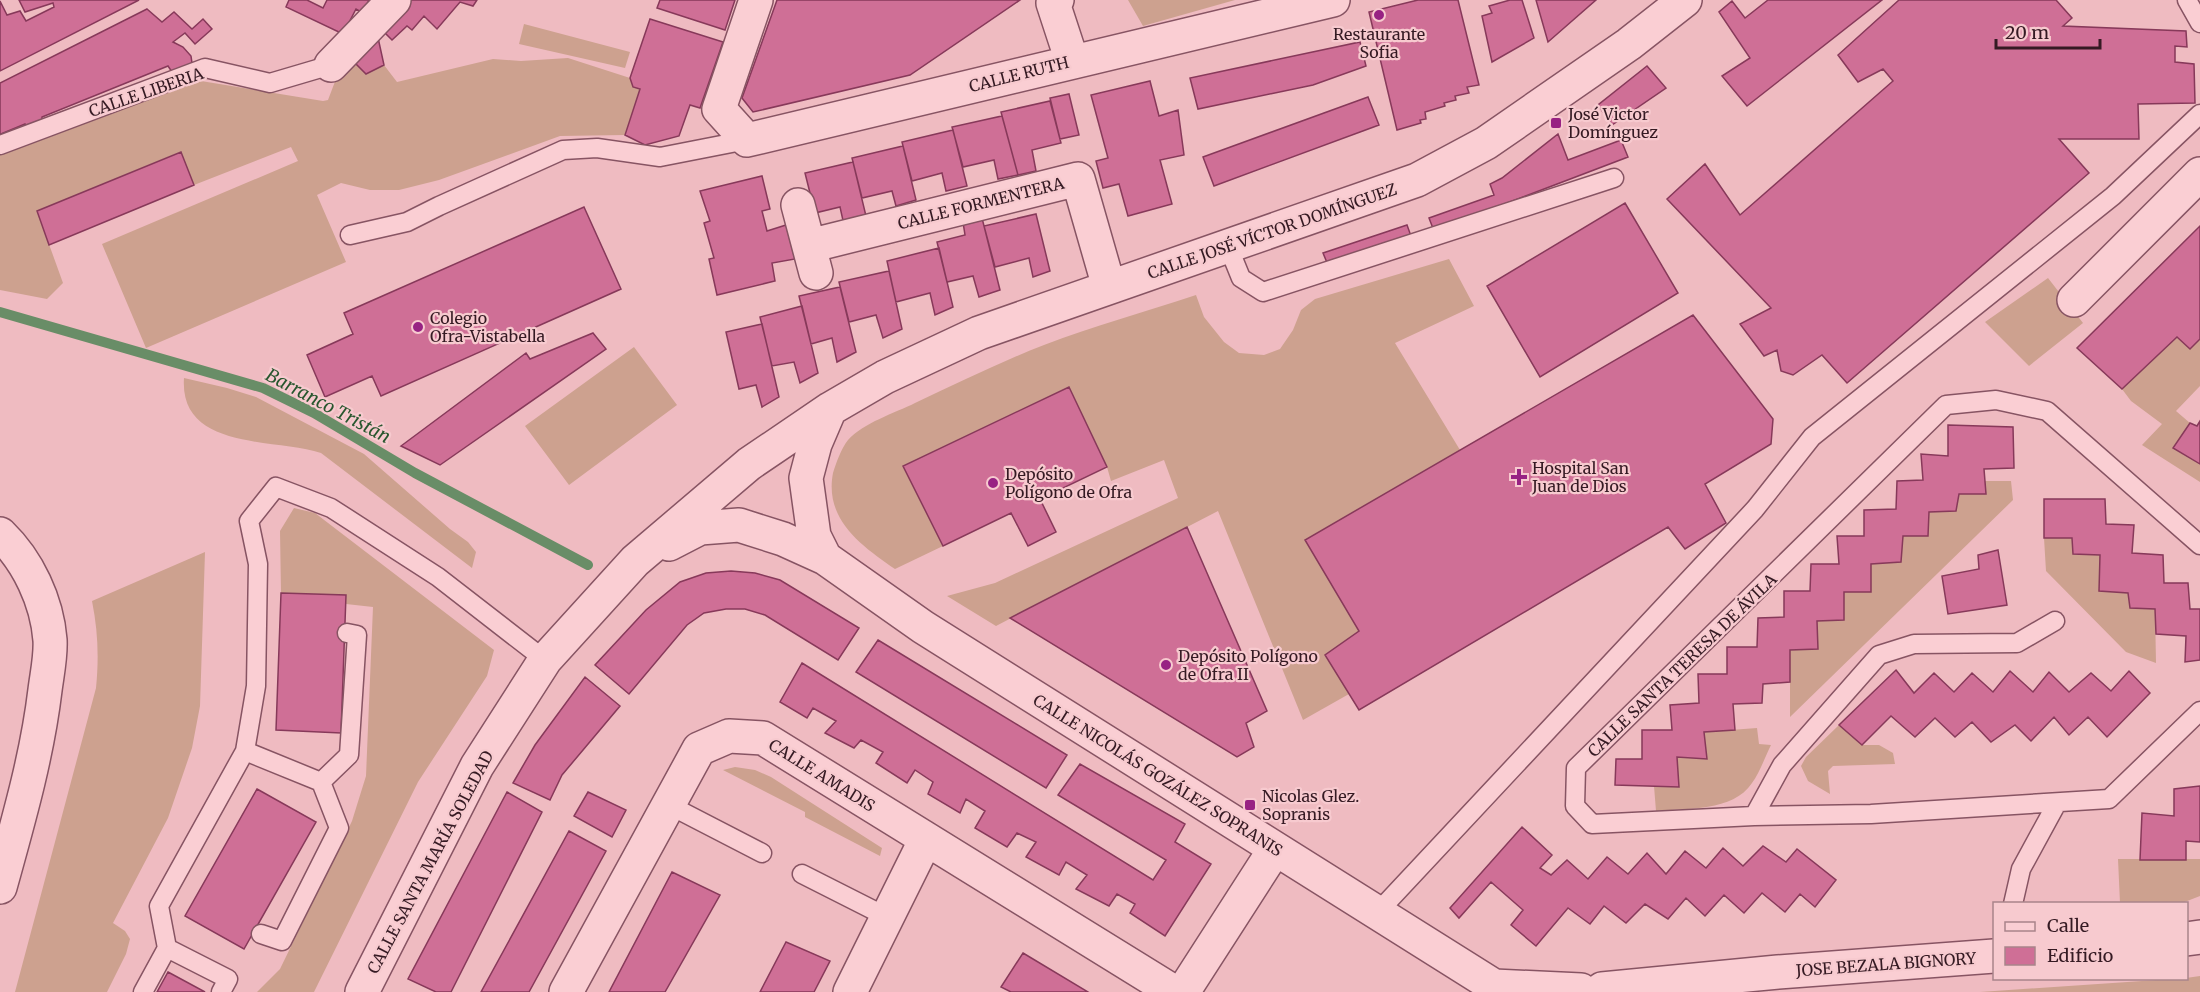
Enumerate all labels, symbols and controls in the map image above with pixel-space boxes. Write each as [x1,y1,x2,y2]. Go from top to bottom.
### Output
marker: Restaurante Sofia [1372,8,1386,22]
scale bar [1996,12,2100,50]
text: 20 m [2005,21,2049,44]
place label: Restaurante Sofia [1333,24,1425,62]
street label: CALLE RUTH [967,52,1071,96]
street label: CALLE LIBERIA [86,63,207,121]
place label: José Victor Domínguez [1567,104,1658,142]
marker: José Victor Domínguez [1549,116,1563,130]
street label: CALLE FORMENTERA [896,172,1067,233]
street label: CALLE JOSÉ VÍCTOR DOMÍNGUEZ [1145,179,1399,283]
place label: Colegio Ofra-Vistabella [430,308,546,346]
marker: Colegio Ofra-Vistabella [411,320,425,334]
water label: Barranco Tristán [262,363,395,448]
place label: Hospital San Juan de Dios [1531,458,1630,496]
place label: Depósito Polígono de Ofra [1005,464,1132,502]
marker: Hospital San Juan de Dios [1510,468,1528,486]
marker: Depósito Polígono de Ofra [986,476,1000,490]
street label: CALLE SANTA TERESA DE ÁVILA [1583,569,1781,761]
place label: Depósito Polígono de Ofra II [1178,646,1318,684]
marker: Depósito Polígono de Ofra II [1159,658,1173,672]
street label: CALLE NICOLÁS GOZÁLEZ SOPRANIS [1030,690,1286,860]
street label: CALLE AMADIS [765,734,879,816]
street label: CALLE SANTA MARÍA SOLEDAD [363,747,497,977]
place label: Nicolas Glez. Sopranis [1262,786,1359,824]
marker: Nicolas Glez. Sopranis [1243,798,1257,812]
legend [1993,902,2188,980]
text: Calle [2047,914,2089,937]
text: Edificio [2047,944,2113,967]
street label: JOSE BEZALA BIGNORY [1794,948,1977,980]

